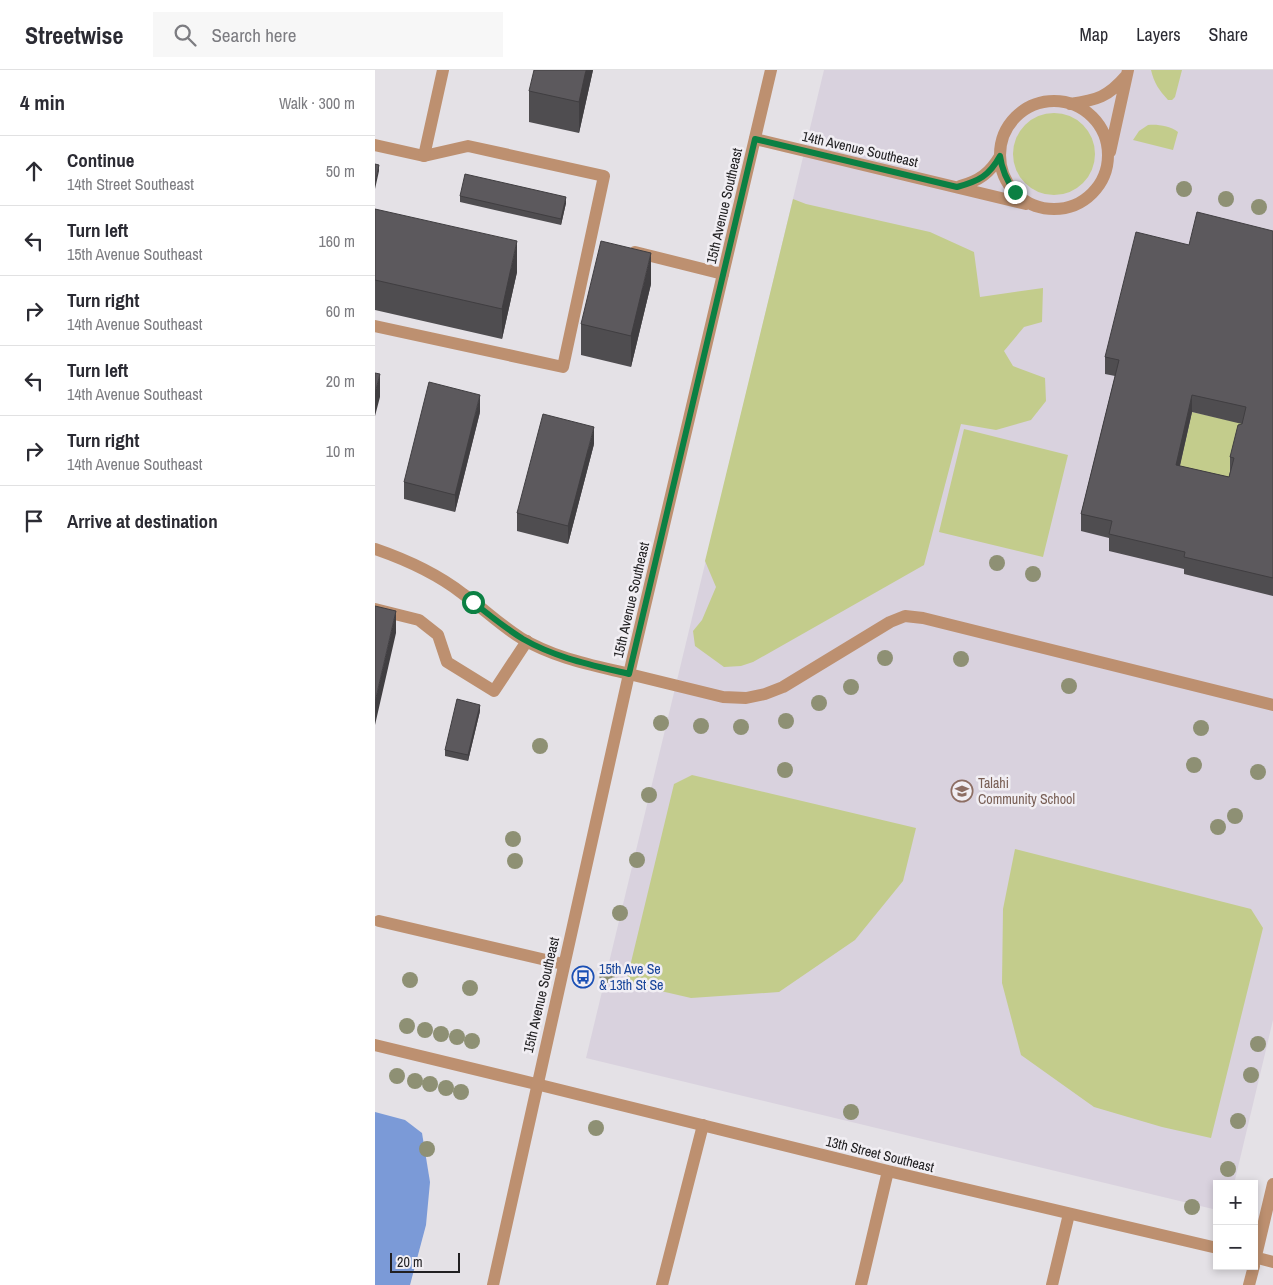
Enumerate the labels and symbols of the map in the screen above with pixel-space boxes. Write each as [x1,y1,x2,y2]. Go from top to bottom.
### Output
street label: 14th Avenue Southeast [800,127,920,171]
street label: 15th Avenue Southeast [702,146,746,266]
route end [1004,181,1027,204]
street label: 15th Avenue Southeast [609,540,653,660]
route start [462,591,485,614]
place label: Talahi Community School [978,774,1075,808]
school or university icon: Talahi Community School [950,779,974,803]
street label: 15th Avenue Southeast [519,935,563,1055]
place label: 15th Ave Se & 13th St Se [599,960,663,994]
bus stop icon: 15th Ave Se & 13th St Se [571,965,595,989]
street label: 13th Street Southeast [824,1132,936,1176]
scale bar [390,1250,460,1273]

